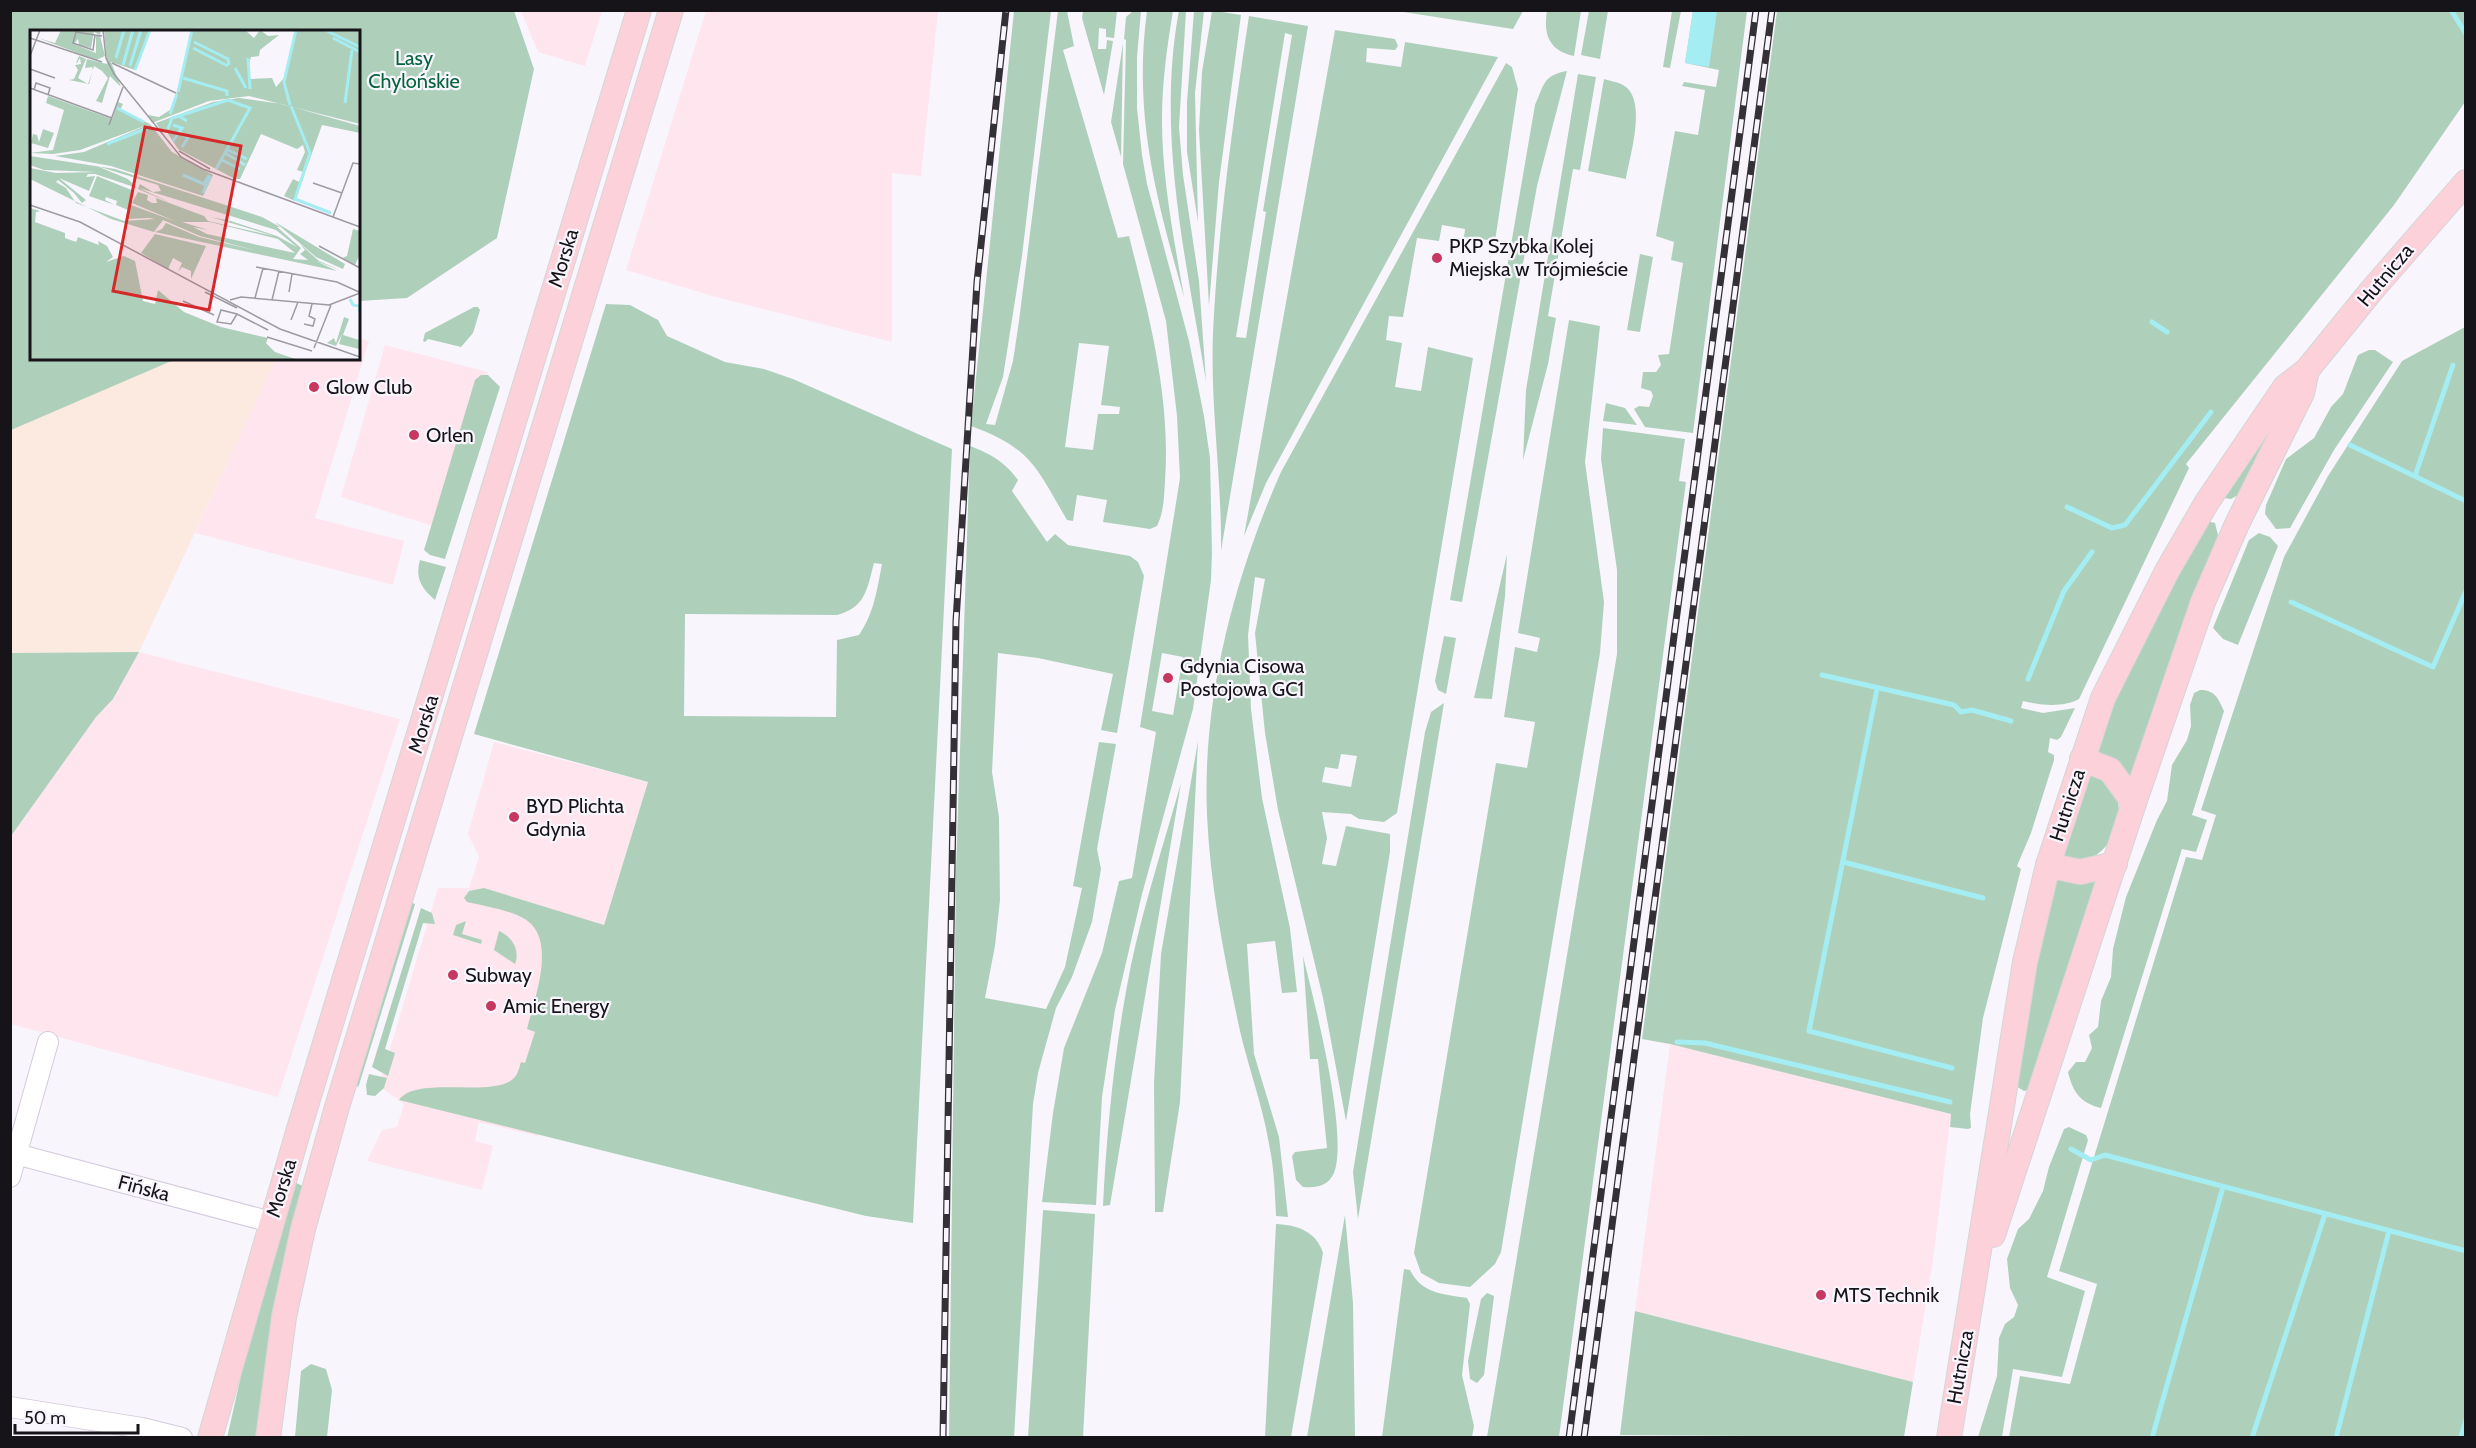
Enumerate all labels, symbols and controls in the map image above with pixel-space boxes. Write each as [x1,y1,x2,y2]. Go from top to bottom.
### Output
inset map [30,30,360,360]
park label: Lasy Chylońskie [368,46,460,93]
street label: Morska [543,225,583,290]
place label: PKP Szybka Kolej Miejska w Trójmieście [1449,234,1628,281]
street label: Hutnicza [2352,238,2418,311]
marker: PKP Szybka Kolej Miejska w Trójmieście [1430,251,1444,265]
place label: Glow Club [326,375,412,399]
marker: Glow Club [307,380,321,394]
place label: Orlen [426,423,474,447]
marker: Orlen [407,428,421,442]
place label: Gdynia Cisowa Postojowa GC1 [1180,654,1305,701]
marker: Gdynia Cisowa Postojowa GC1 [1161,671,1175,685]
street label: Morska [403,691,443,756]
street label: Hutnicza [2044,765,2090,844]
place label: BYD Plichta Gdynia [526,794,625,841]
marker: BYD Plichta Gdynia [507,810,521,824]
place label: Subway [465,963,532,987]
marker: Subway [446,968,460,982]
place label: Amic Energy [503,994,609,1018]
marker: Amic Energy [484,999,498,1013]
street label: Morska [261,1155,301,1220]
street label: Fińska [116,1170,173,1206]
place label: MTS Technik [1833,1283,1939,1307]
marker: MTS Technik [1814,1288,1828,1302]
street label: Hutnicza [1942,1328,1978,1406]
scale bar [15,1397,138,1435]
text: 50 m [24,1407,66,1429]

